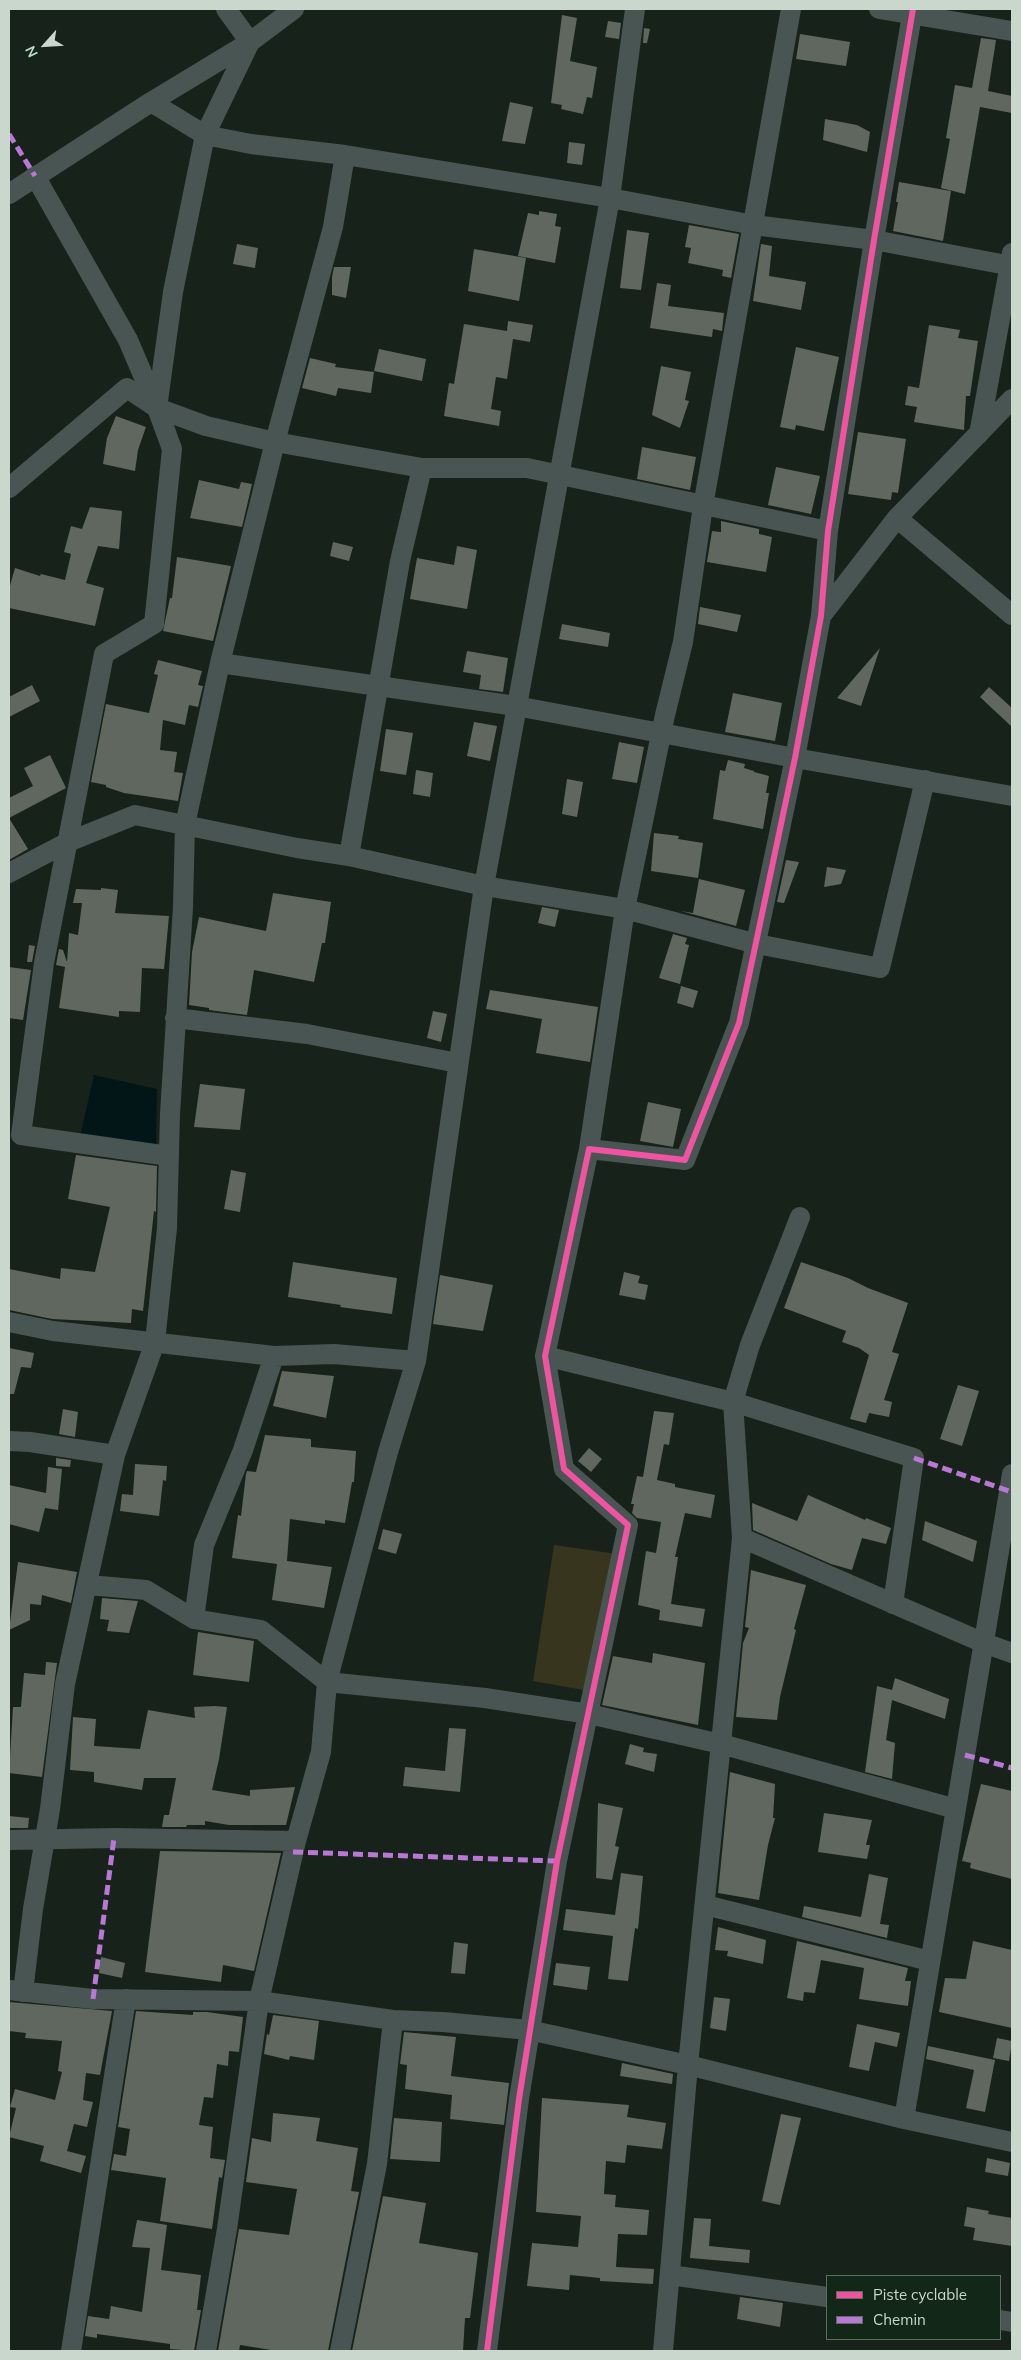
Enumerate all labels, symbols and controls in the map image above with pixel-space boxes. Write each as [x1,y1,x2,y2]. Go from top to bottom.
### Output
north arrow [20,20,70,70]
text: N [21,43,42,60]
legend [826,2275,1001,2340]
text: Piste cyclable [873,2285,967,2304]
text: Chemin [873,2310,926,2329]

